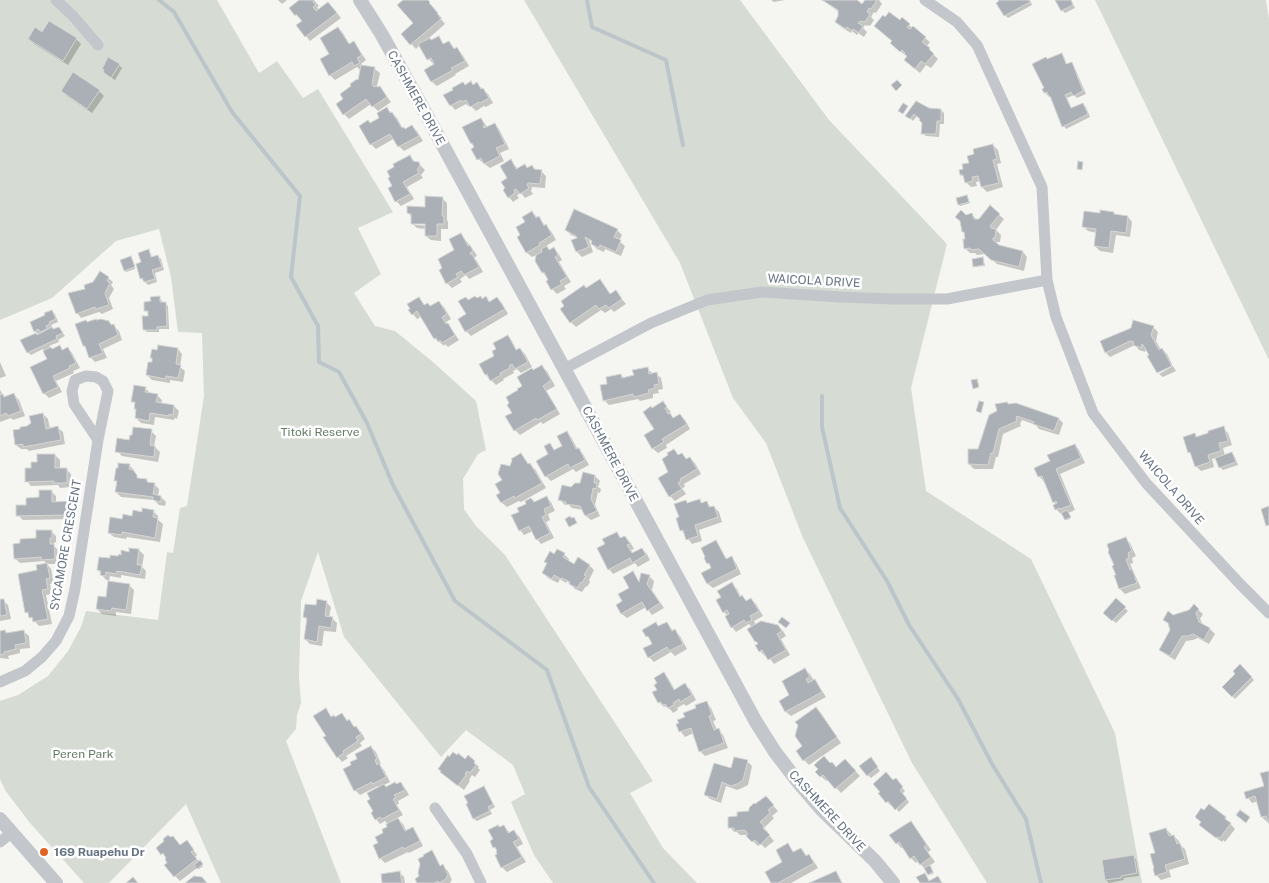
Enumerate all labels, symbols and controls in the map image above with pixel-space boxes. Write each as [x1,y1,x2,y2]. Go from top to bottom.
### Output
street label: CASHMERE DRIVE [384,48,448,148]
street label: WAICOLA DRIVE [767,271,861,291]
street label: CASHMERE DRIVE [579,404,641,504]
park label: Titoki Reserve [280,425,360,439]
street label: WAICOLA DRIVE [1135,448,1207,528]
street label: SYCAMORE CRESCENT [47,478,85,612]
park label: Peren Park [52,747,114,761]
street label: CASHMERE DRIVE [786,767,868,855]
place label: 169 Ruapehu Dr [54,845,145,859]
marker: 169 Ruapehu Dr [38,846,50,858]

